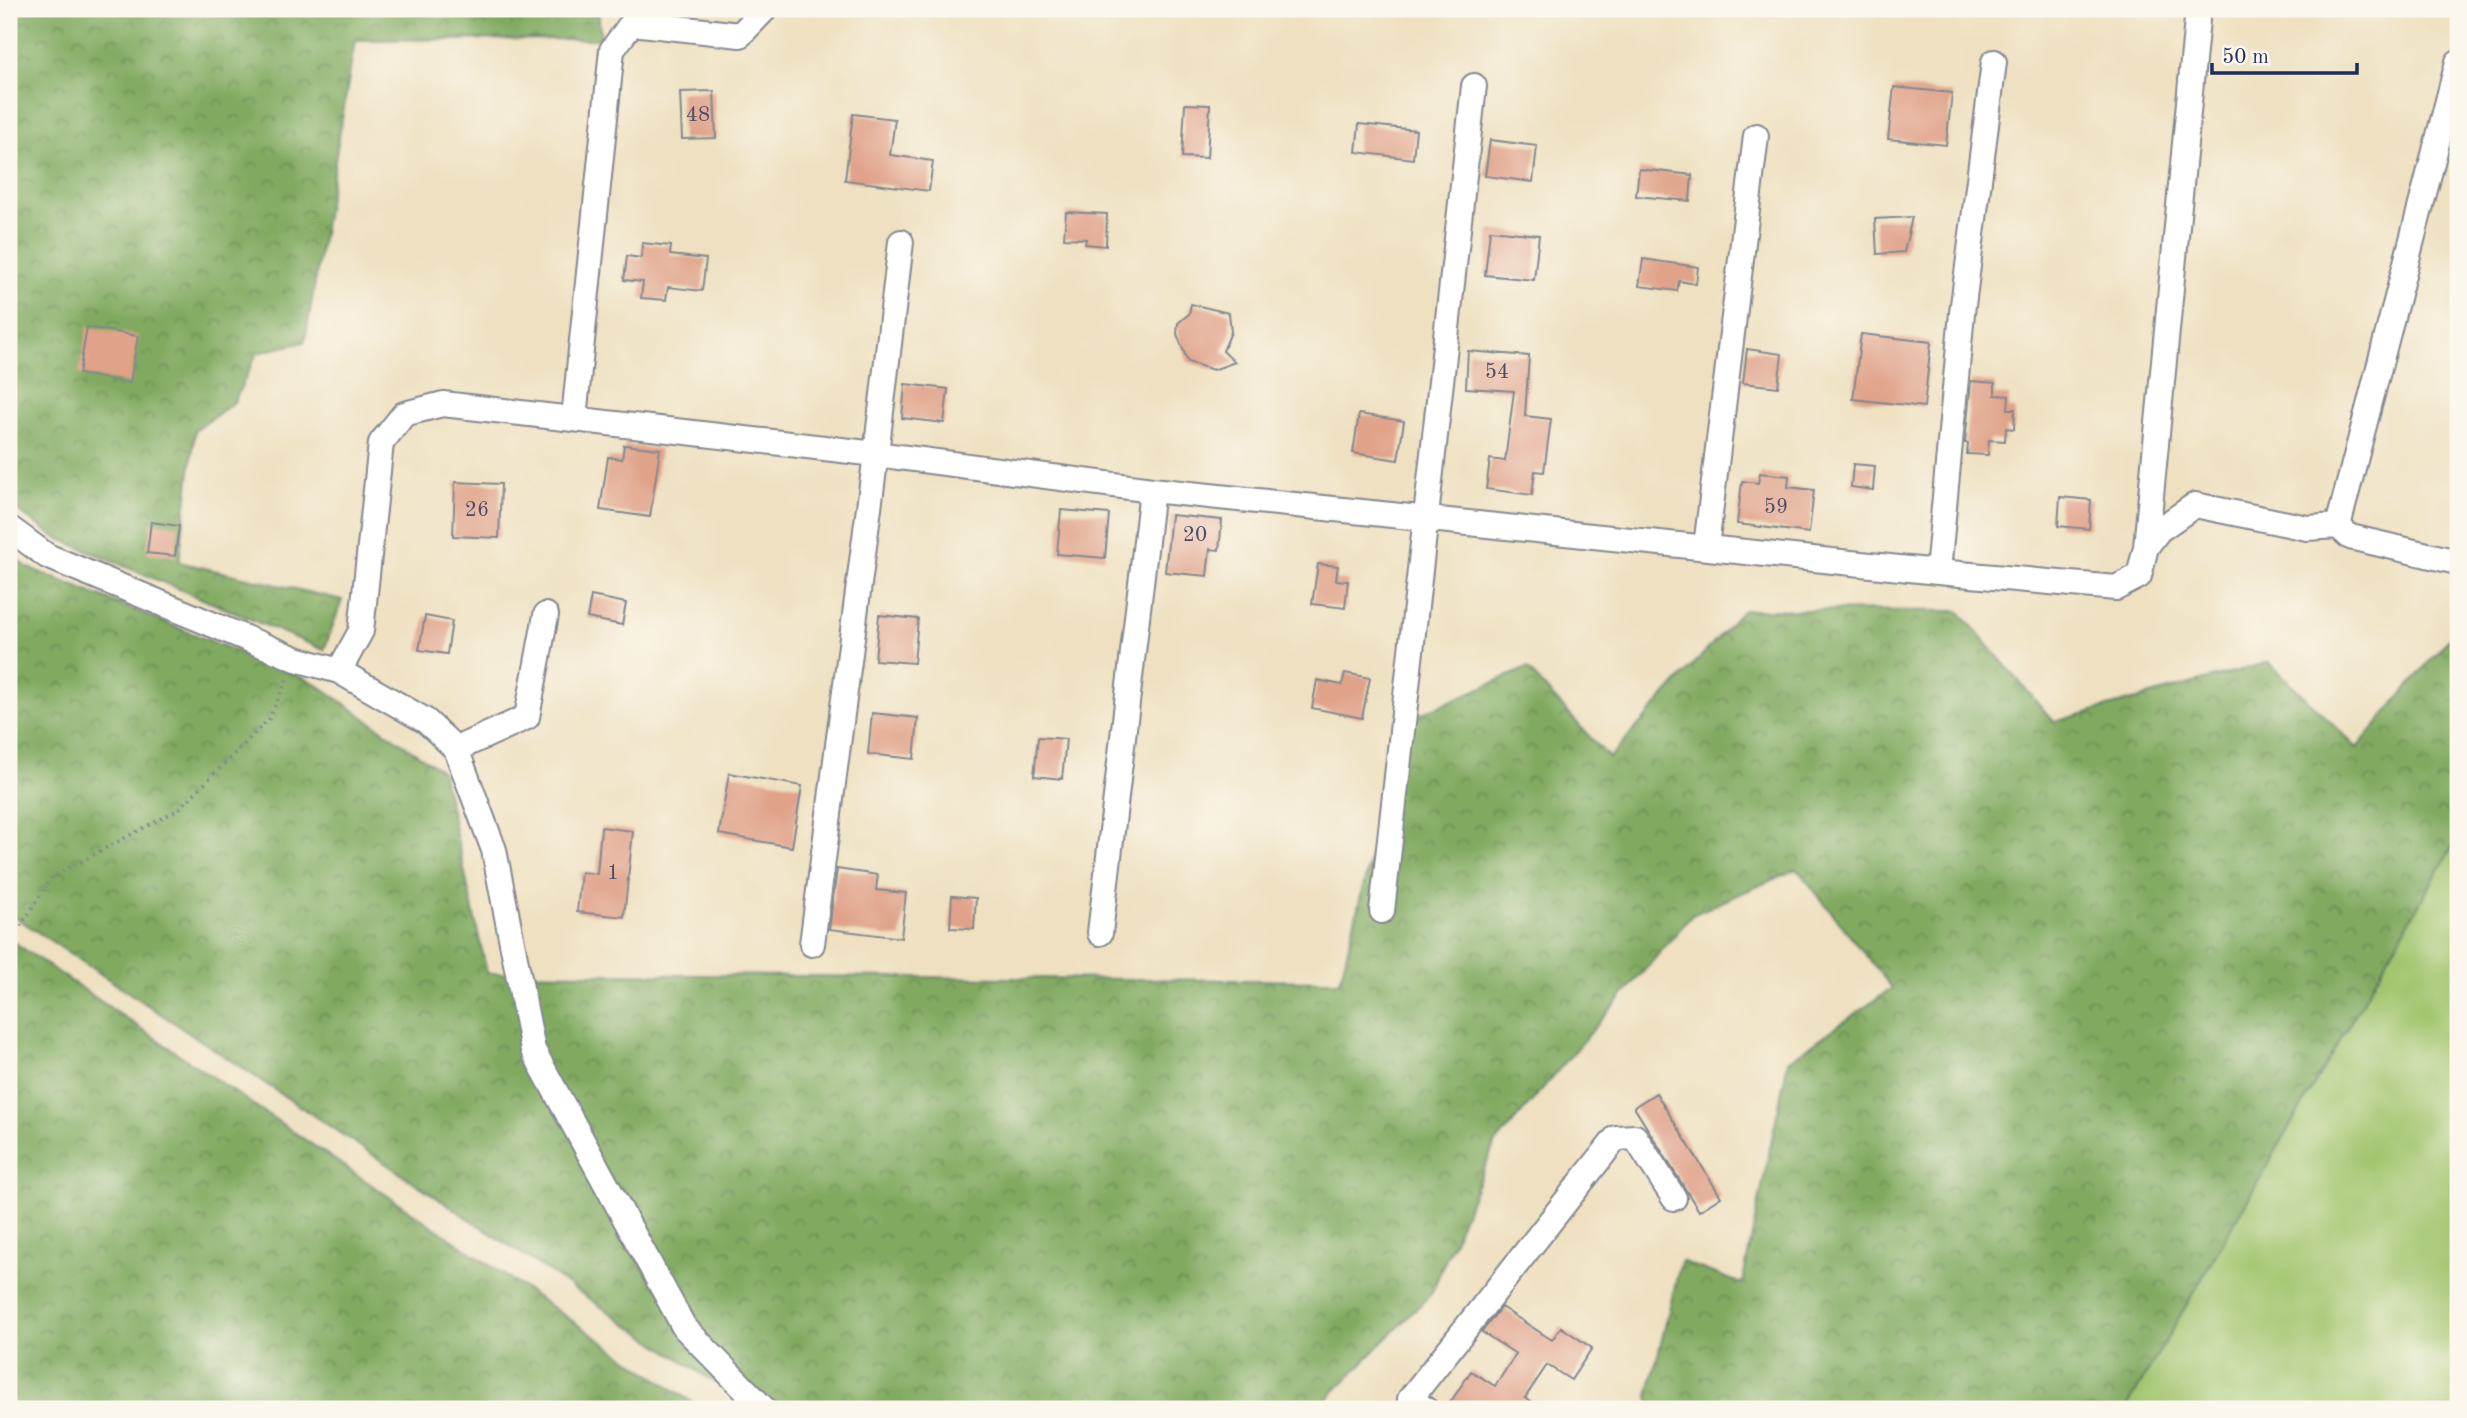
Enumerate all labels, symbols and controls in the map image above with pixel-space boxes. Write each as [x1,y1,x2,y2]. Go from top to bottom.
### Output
scale bar [2212,32,2357,76]
text: 50 m [2222,47,2269,68]
house number: 48 [686,105,710,126]
house number: 54 [1485,362,1509,383]
house number: 59 [1764,497,1788,518]
house number: 26 [465,500,489,521]
house number: 20 [1183,525,1207,546]
house number: 1 [607,863,619,884]

